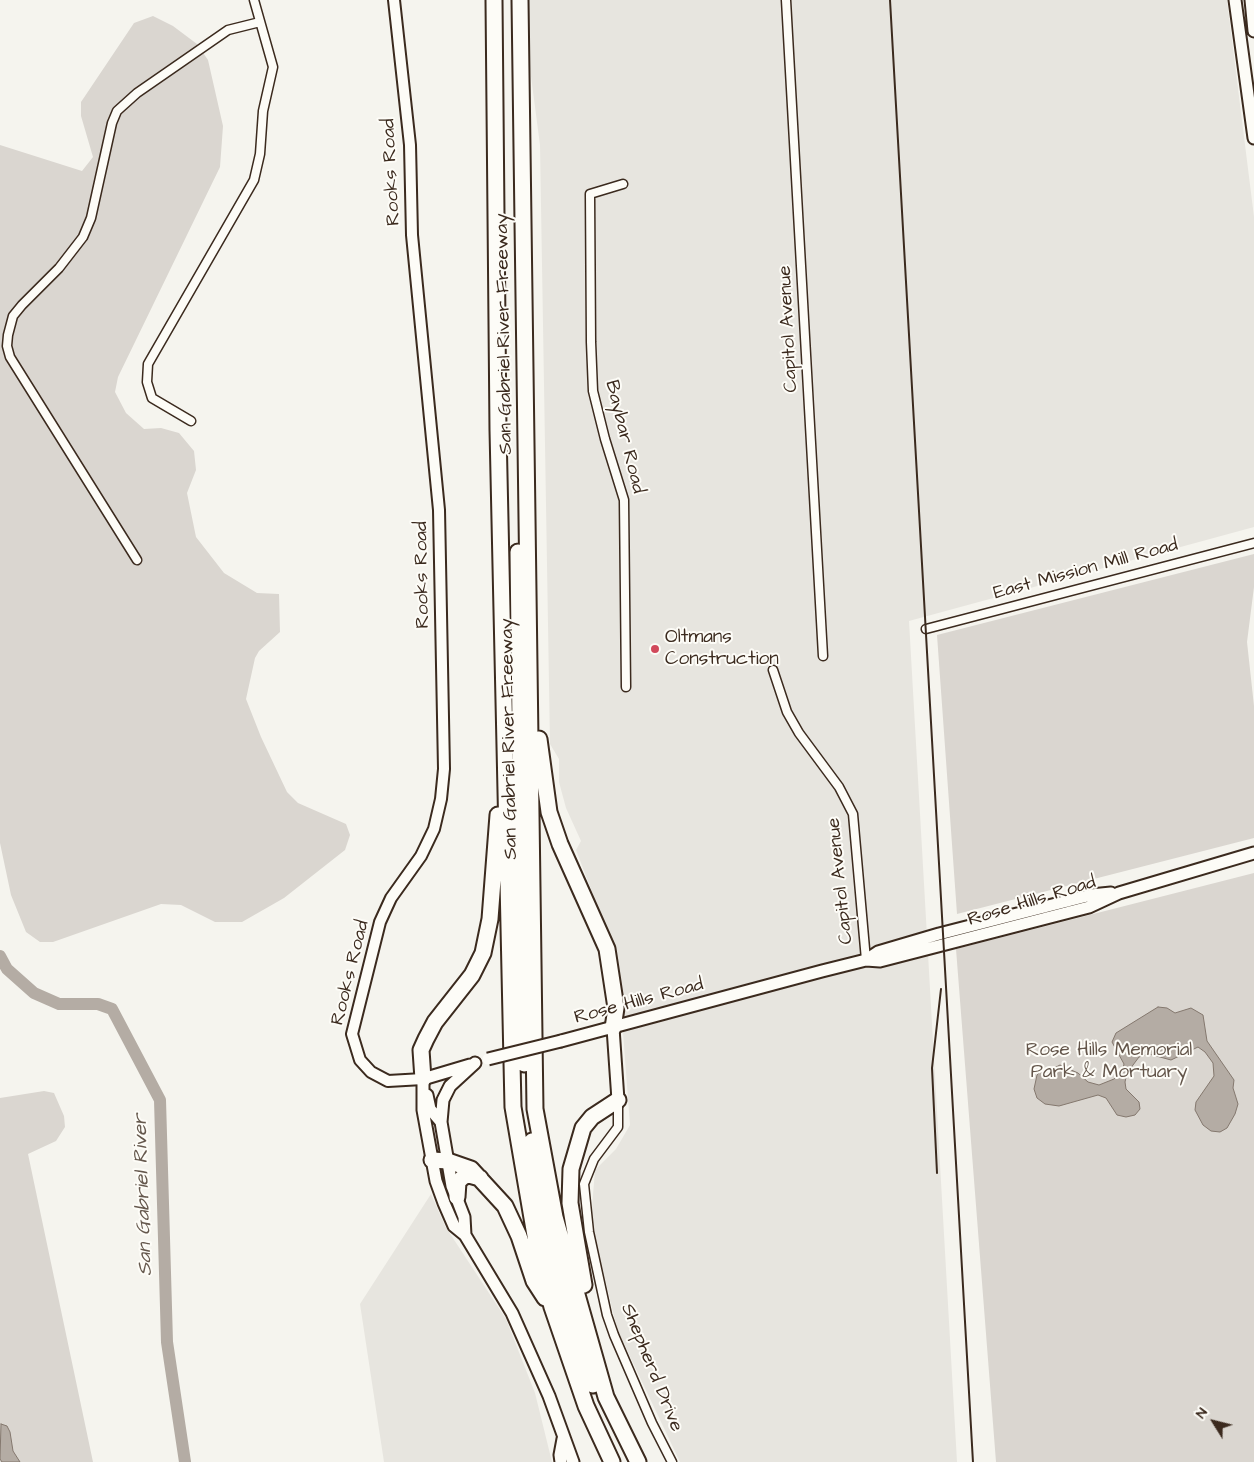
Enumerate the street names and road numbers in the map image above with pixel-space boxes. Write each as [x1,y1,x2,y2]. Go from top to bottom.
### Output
street label: Rooks Road [378,118,406,226]
street label: San Gabriel River Freeway [491,213,519,455]
street label: Capitol Avenue [774,265,804,393]
street label: Baybar Road [599,378,649,496]
street label: Rooks Road [411,521,435,629]
street label: East Mission Mill Road [991,534,1181,606]
street label: San Gabriel River Freeway [496,618,524,860]
street label: Capitol Avenue [823,817,859,945]
street label: Rose Hills Road [965,872,1099,932]
street label: Rooks Road [327,918,375,1028]
street label: Rose Hills Road [572,974,706,1030]
street label: Shepherd Drive [615,1301,687,1435]

